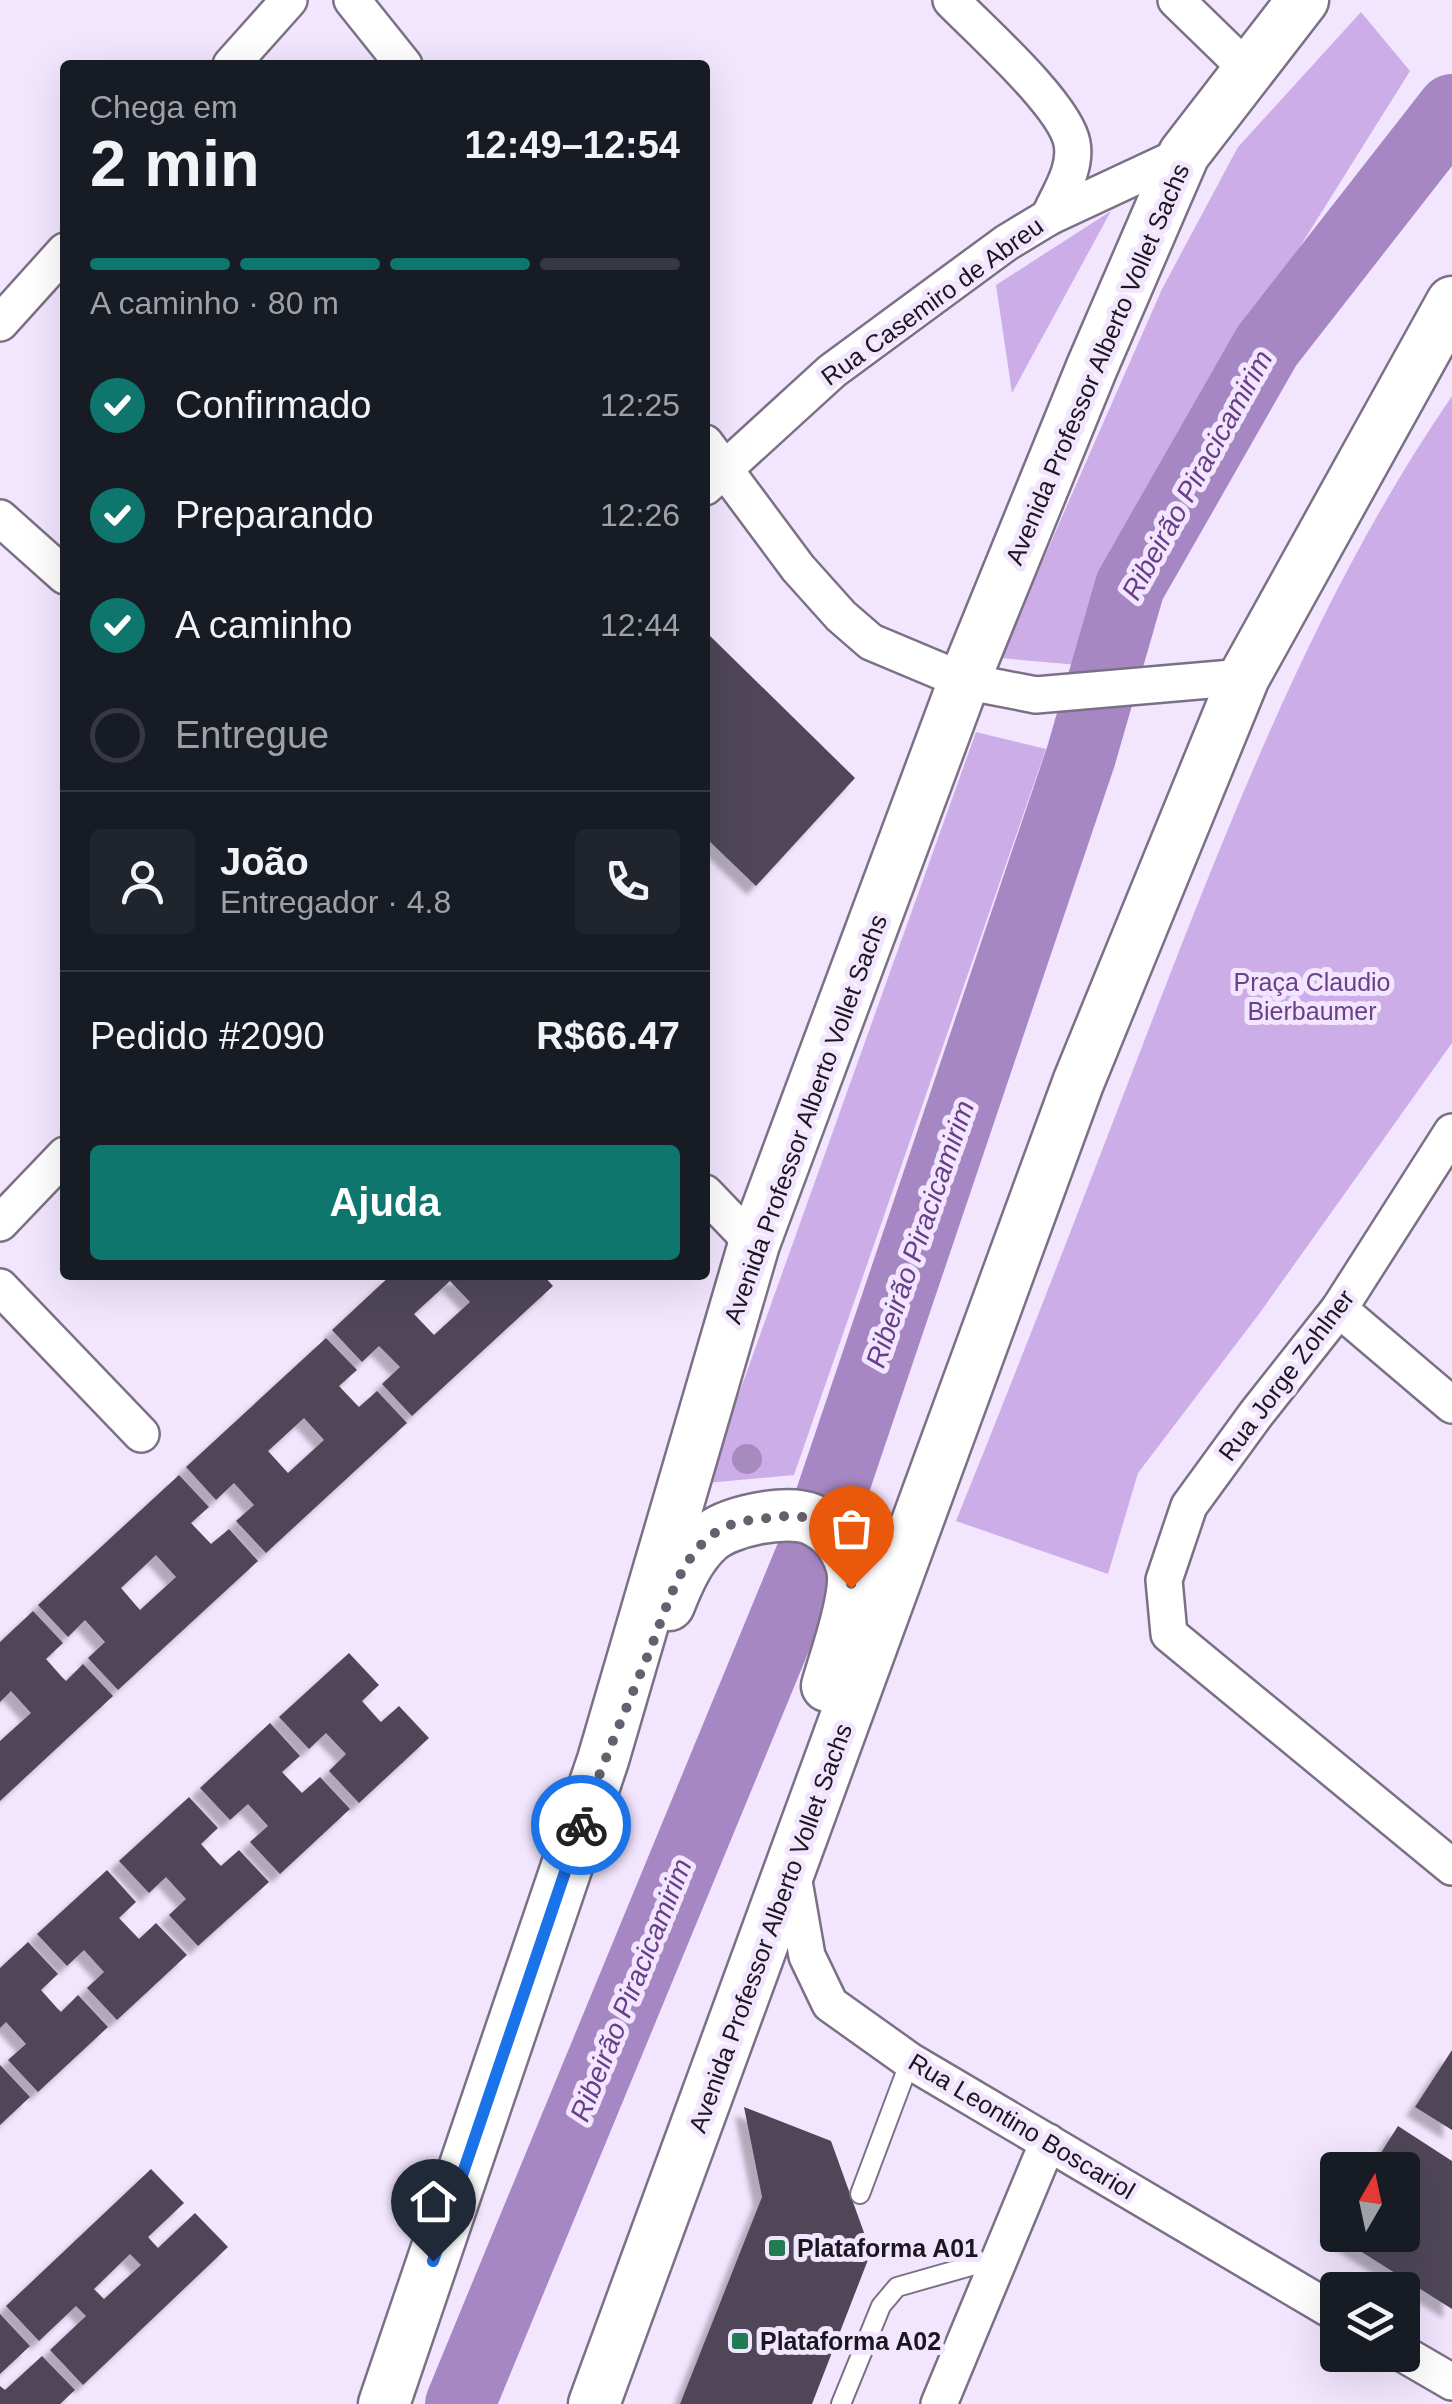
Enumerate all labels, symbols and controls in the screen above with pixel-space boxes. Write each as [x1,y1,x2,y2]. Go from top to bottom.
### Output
text: Chega em [90,89,238,125]
text: 12:49–12:54 [464,124,680,166]
text: 2 min [90,127,260,200]
street label: Avenida Professor Alberto Vollet Sachs [999,159,1195,569]
street label: Rua Casemiro de Abreu [816,211,1048,391]
text: A caminho · 80 m [90,285,339,321]
water label: Ribeirão Piracicamirim [1116,345,1278,605]
icon: check [90,378,145,433]
text: Confirmado [175,384,371,426]
text: 12:25 [600,387,680,423]
icon: check [90,488,145,543]
text: Preparando [175,494,374,536]
text: 12:26 [600,497,680,533]
icon: check [90,598,145,653]
text: A caminho [175,604,352,646]
text: 12:44 [600,607,680,643]
text: Entregue [175,714,329,756]
button: person [90,829,195,934]
button: phone [575,829,680,934]
text: João [220,841,309,883]
text: Entregador · 4.8 [220,884,451,920]
street label: Avenida Professor Alberto Vollet Sachs [718,911,892,1327]
park label: Praça Claudio Bierbaumer [1233,968,1391,1025]
text: Pedido #2090 [90,1015,325,1057]
text: R$66.47 [536,1015,680,1057]
water label: Ribeirão Piracicamirim [860,1097,980,1371]
button: Ajuda [90,1145,680,1260]
street label: Rua Jorge Zohlner [1213,1284,1359,1466]
pin [809,1486,894,1589]
icon: bag [824,1501,879,1556]
street label: Avenida Professor Alberto Vollet Sachs [683,1720,857,2136]
courier [531,1775,631,1875]
icon: bike [554,1798,609,1853]
water label: Ribeirão Piracicamirim [564,1854,698,2126]
street label: Rua Leontino Boscariol [904,2047,1140,2205]
north arrow [1320,2152,1420,2252]
map controls [1320,2152,1420,2372]
pin [391,2159,476,2262]
icon: home [406,2174,461,2229]
place label: Plataforma A01 [797,2234,978,2262]
marker: Plataforma A01 [766,2237,788,2259]
button: layers [1320,2272,1420,2372]
place label: Plataforma A02 [760,2327,941,2355]
marker: Plataforma A02 [729,2330,751,2352]

